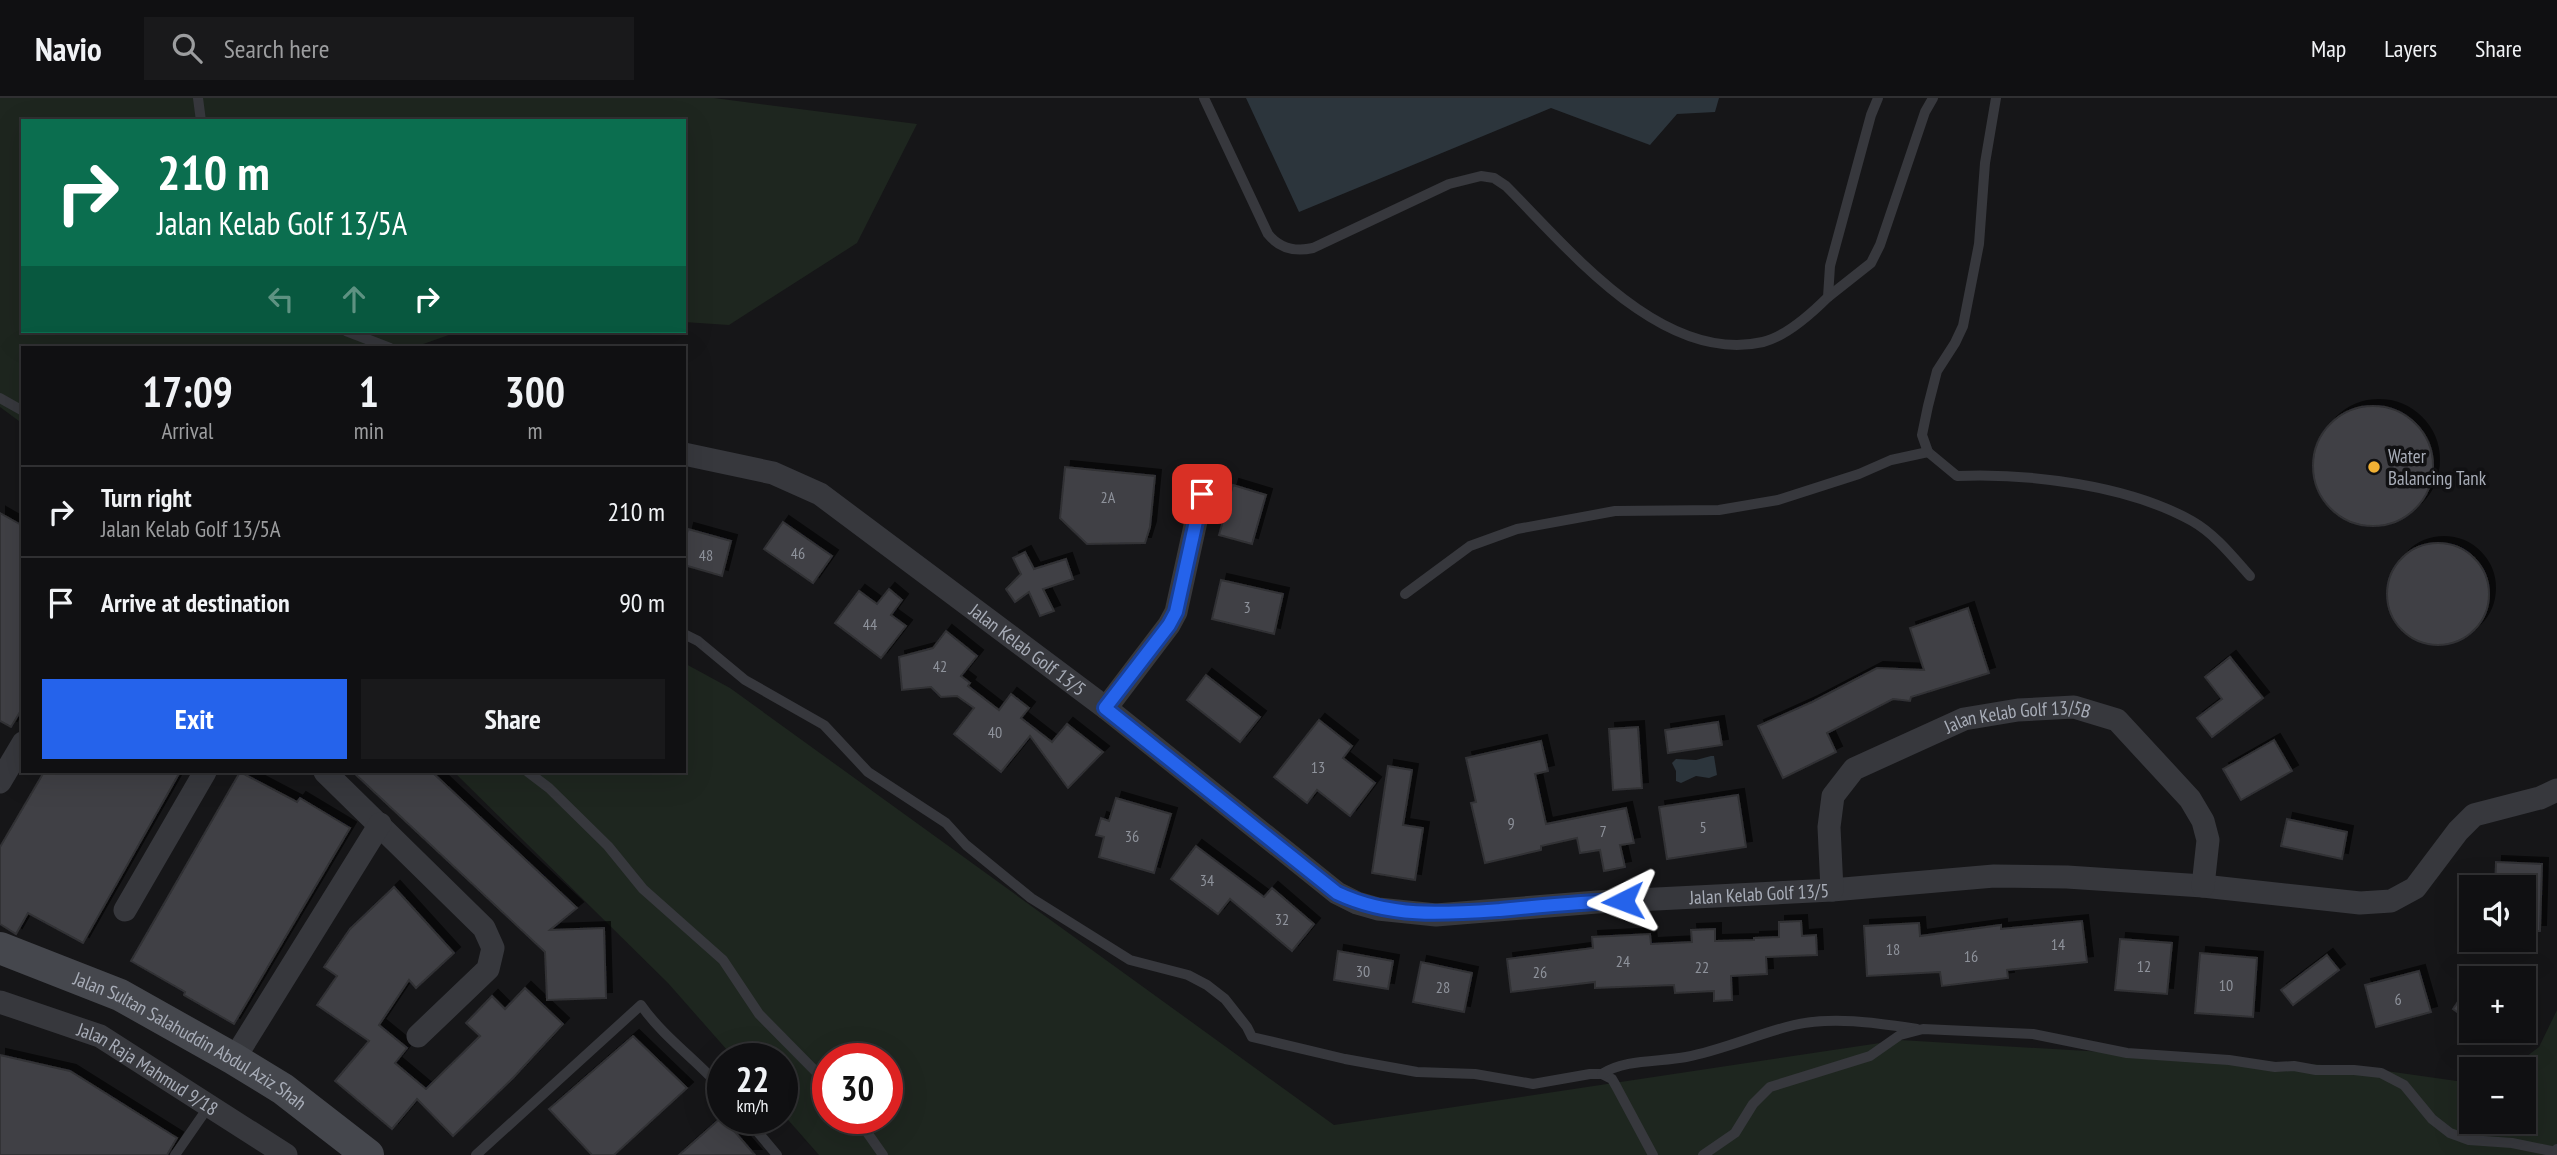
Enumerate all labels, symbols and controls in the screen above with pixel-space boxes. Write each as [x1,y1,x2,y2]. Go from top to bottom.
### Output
search box [144,17,634,80]
text: Navio [35,27,102,70]
icon: search [168,29,206,67]
text: Search here [224,32,329,65]
text: Map [2311,33,2346,64]
text: Layers [2384,33,2437,64]
text: Share [2475,33,2522,64]
text: 210 m [157,140,270,204]
icon: right [42,147,133,238]
text: Jalan Kelab Golf 13/5A [157,202,407,244]
icon: left [262,280,300,318]
icon: ahead [335,280,373,318]
icon: right [408,280,446,318]
text: 17:09 [142,364,233,419]
text: 1 [359,364,379,419]
text: 300 [505,364,565,419]
text: Arrival [161,416,213,445]
text: min [354,416,384,445]
text: m [527,416,542,445]
place label: Water Balancing Tank [2388,444,2487,490]
marker: Water Balancing Tank [2366,459,2382,475]
pin [1172,464,1232,524]
icon: arrive [1183,475,1221,513]
text: Turn right [101,481,192,514]
house number: 2A [1101,487,1116,507]
icon: right [42,493,80,531]
text: 210 m [607,495,665,528]
text: Jalan Kelab Golf 13/5A [101,514,281,543]
house number: 46 [791,543,805,563]
house number: 48 [699,545,713,565]
icon: arrive [42,584,80,622]
text: Arrive at destination [101,586,290,619]
text: 90 m [619,586,665,619]
street label: Jalan Kelab Golf 13/5 [964,597,1091,701]
house number: 3 [1243,597,1251,617]
house number: 44 [863,614,877,634]
house number: 42 [933,656,947,676]
button: Exit [42,679,347,759]
button: Share [361,679,665,759]
street label: Jalan Kelab Golf 13/5B [1939,695,2094,739]
house number: 40 [988,722,1002,742]
house number: 13 [1311,757,1325,777]
house number: 9 [1507,813,1515,833]
house number: 5 [1699,817,1707,837]
house number: 7 [1599,821,1607,841]
house number: 36 [1125,826,1139,846]
position arrow [1586,864,1660,938]
house number: 34 [1200,870,1214,890]
map controls [2459,875,2536,1134]
button: sound [2459,875,2536,952]
street label: Jalan Kelab Golf 13/5 [1688,878,1829,909]
house number: 32 [1275,909,1289,929]
house number: 14 [2051,934,2065,954]
house number: 18 [1886,939,1900,959]
house number: 16 [1964,946,1978,966]
house number: 24 [1616,951,1630,971]
house number: 12 [2137,956,2151,976]
house number: 22 [1695,957,1709,977]
house number: 30 [1356,961,1370,981]
house number: 26 [1533,962,1547,982]
street label: Jalan Sultan Salahuddin Abdul Aziz Shah [69,966,312,1115]
button: + [2459,966,2536,1043]
house number: 10 [2219,975,2233,995]
house number: 28 [1436,977,1450,997]
house number: 6 [2394,989,2402,1009]
street label: Jalan Raja Mahmud 9/18 [73,1017,223,1121]
speed limit sign: 30 [812,1043,903,1134]
text: 22 [736,1056,769,1102]
button: − [2459,1057,2536,1134]
text: km/h [737,1094,768,1117]

